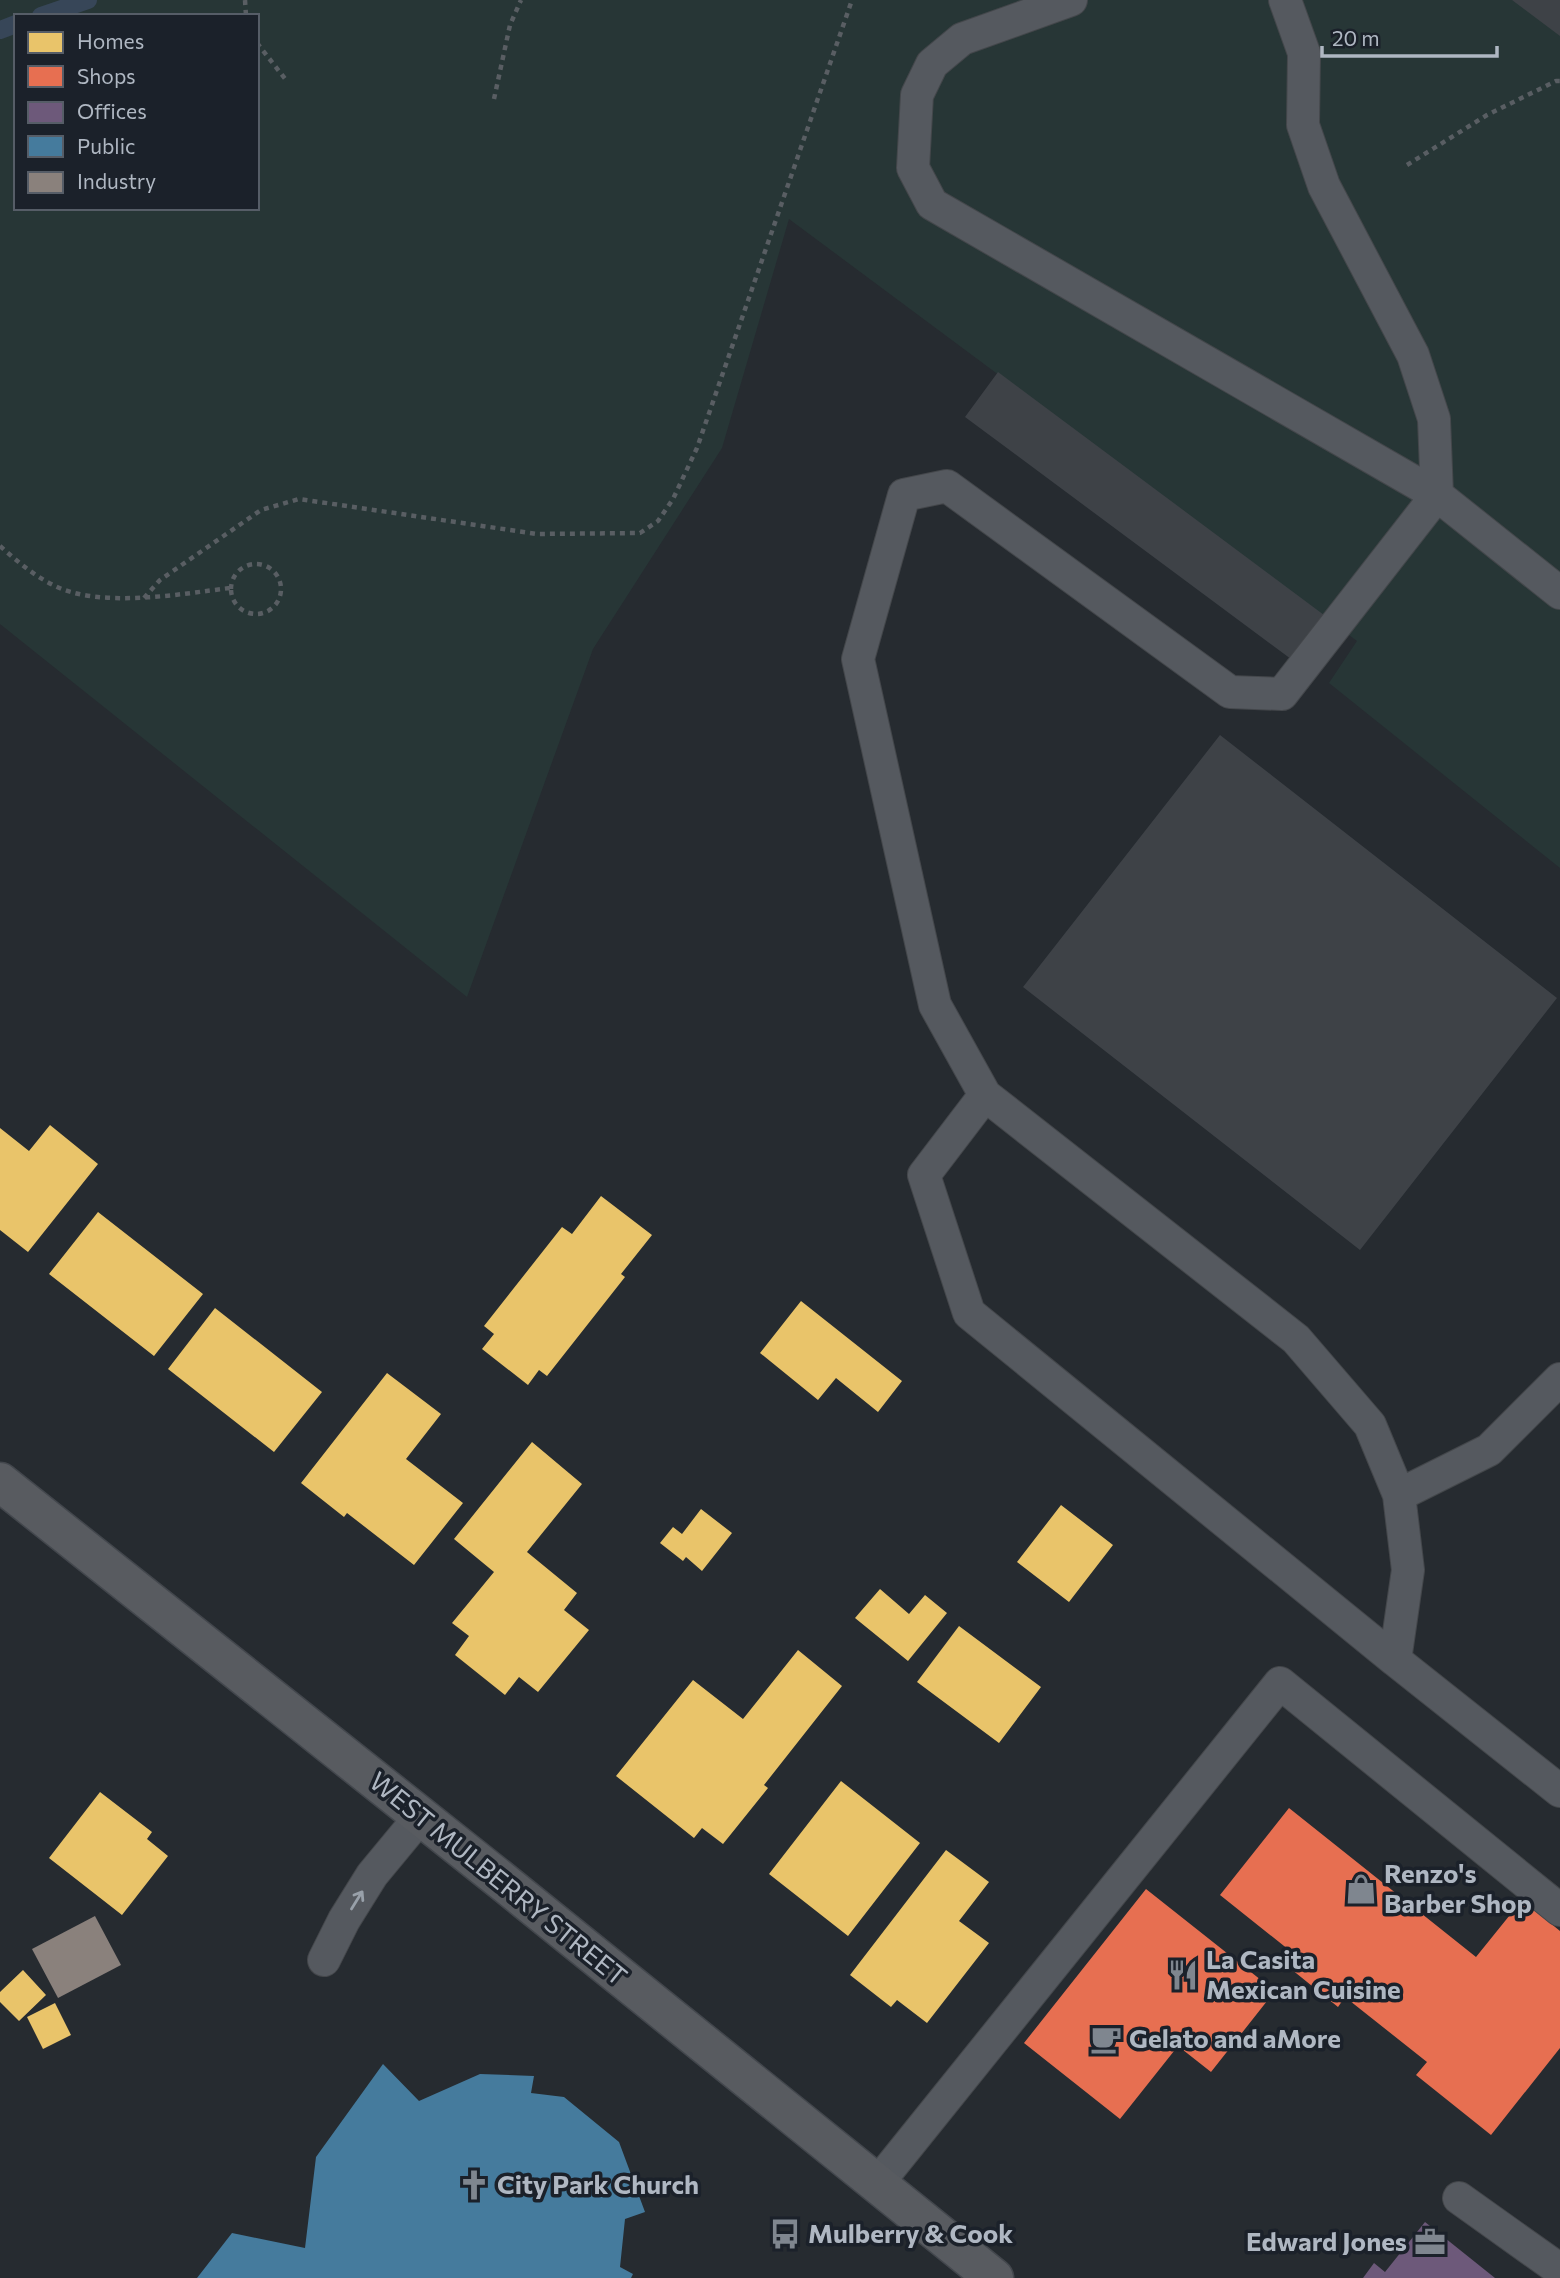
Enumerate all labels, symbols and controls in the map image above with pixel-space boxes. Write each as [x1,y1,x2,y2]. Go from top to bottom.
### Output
legend [14,14,259,210]
scale bar [1322,14,1497,58]
text: 20 m [1332,25,1380,50]
text: Homes [77,28,144,53]
text: Shops [77,63,136,88]
text: Offices [77,98,147,123]
text: Public [77,133,135,158]
text: Industry [77,168,156,193]
street label: WEST MULBERRY STREET [364,1765,634,1991]
place label: Renzo's Barber Shop [1384,1857,1532,1918]
shop icon: Renzo's Barber Shop [1344,1872,1378,1906]
one-way arrow [350,1890,364,1910]
place label: La Casita Mexican Cuisine [1206,1943,1401,2004]
restaurant icon: La Casita Mexican Cuisine [1166,1958,1200,1992]
cafe icon: Gelato and aMore [1089,2022,1123,2056]
place label: Gelato and aMore [1129,2022,1341,2053]
church icon: City Park Church [457,2168,491,2202]
place label: City Park Church [497,2168,699,2199]
bus stop icon: Mulberry & Cook [768,2217,802,2251]
place label: Mulberry & Cook [808,2217,1013,2248]
place label: Edward Jones [1246,2225,1407,2256]
office icon: Edward Jones [1413,2225,1447,2259]

